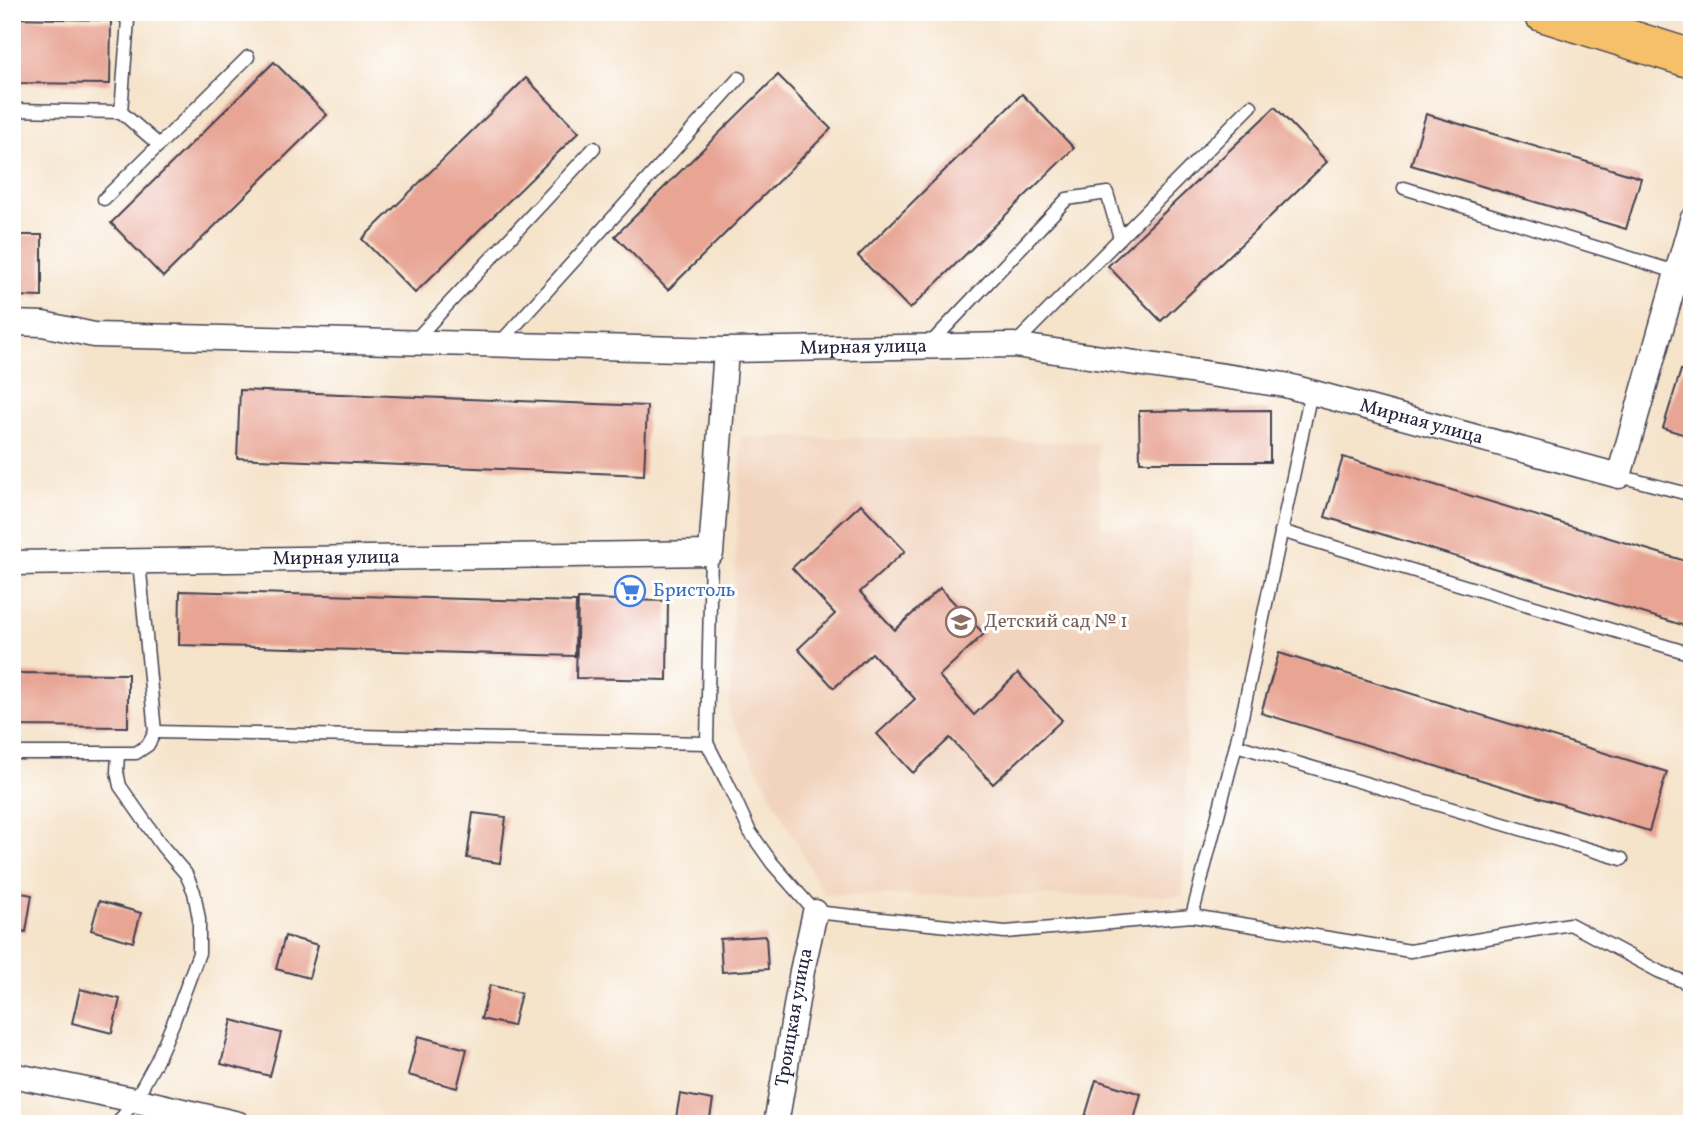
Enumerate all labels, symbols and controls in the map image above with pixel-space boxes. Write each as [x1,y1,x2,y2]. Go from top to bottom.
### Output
street label: Мирная улица [799,334,927,362]
street label: Мирная улица [1357,393,1486,451]
street label: Мирная улица [272,544,400,572]
supermarket icon: Бристоль [613,574,647,608]
place label: Бристоль [653,578,735,604]
school or university icon: Детский сад № 1 [944,605,978,639]
place label: Детский сад № 1 [984,609,1128,635]
street label: Троицкая улица [770,946,820,1089]

